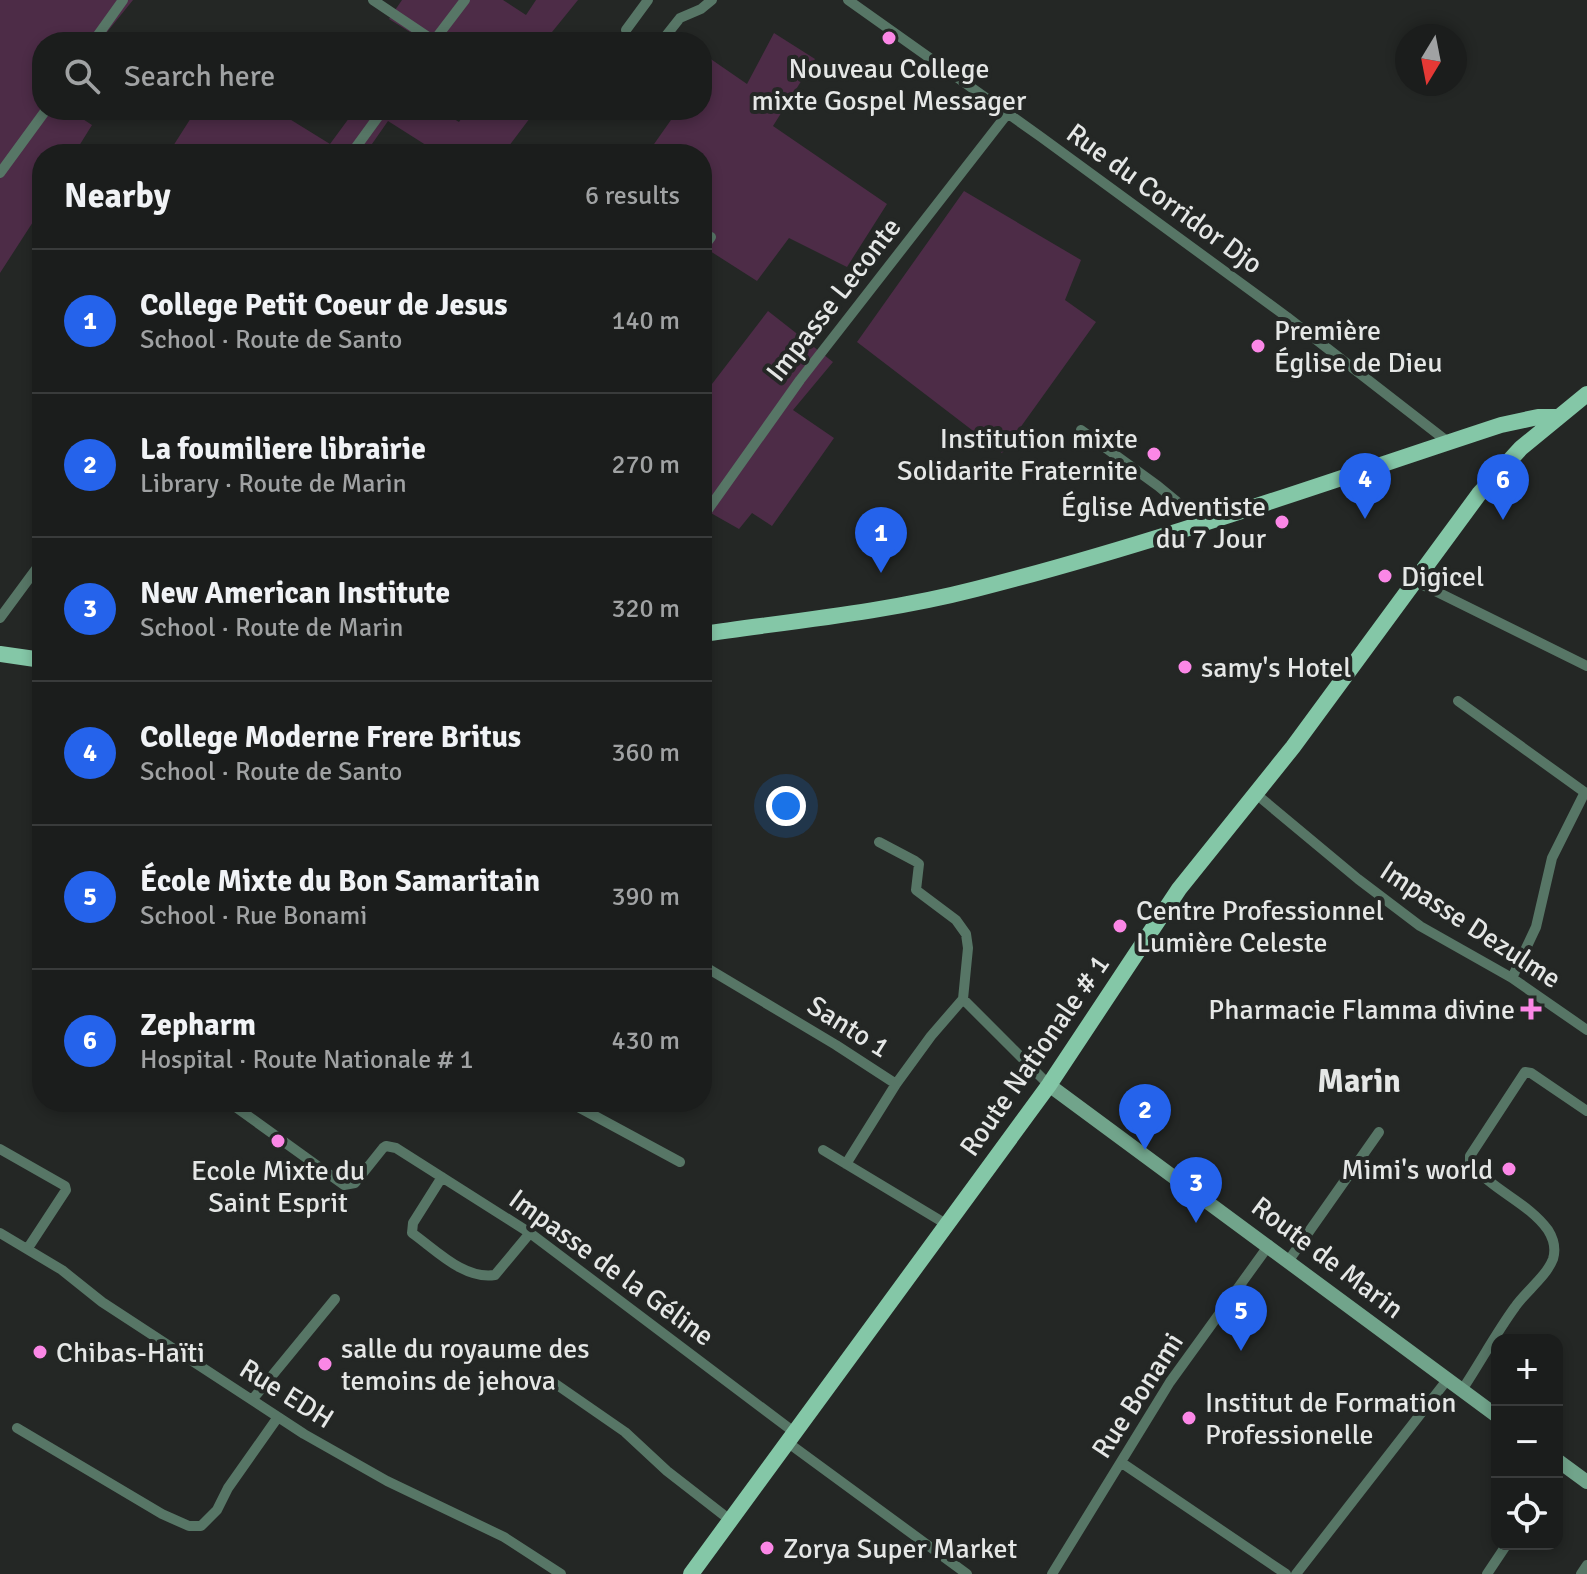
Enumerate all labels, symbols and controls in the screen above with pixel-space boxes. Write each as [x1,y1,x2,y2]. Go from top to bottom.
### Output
north arrow [1395,24,1467,96]
marker: Nouveau College mixte Gospel Messager [880,29,898,47]
search box [32,32,712,120]
place label: Nouveau College mixte Gospel Messager [752,52,1027,118]
icon: search [60,54,104,98]
text: Search here [124,58,275,95]
street label: Rue du Corridor Djo [1060,116,1269,281]
text: Nearby [64,175,171,217]
text: 6 results [585,180,680,212]
street label: Impasse Leconte [759,211,908,388]
text: College Petit Coeur de Jesus [140,287,508,324]
text: 1 [83,305,97,337]
text: 140 m [611,305,680,337]
place label: Première Église de Dieu [1274,314,1443,380]
text: School · Route de Santo [140,324,402,356]
marker: Première Église de Dieu [1249,337,1267,355]
place label: Institution mixte Solidarite Fraternite [897,422,1138,488]
text: La foumiliere librairie [140,431,426,468]
marker: Institution mixte Solidarite Fraternite [1145,445,1163,463]
text: 2 [83,449,97,481]
text: 270 m [611,449,680,481]
pin: 4 [1339,453,1391,519]
pin: 6 [1477,454,1529,520]
text: Library · Route de Marin [140,468,407,500]
place label: Église Adventiste du 7 Jour [1061,490,1267,556]
pin: 1 [855,507,907,573]
marker: Église Adventiste du 7 Jour [1273,513,1291,531]
place label: Digicel [1401,560,1484,594]
marker: Digicel [1376,567,1394,585]
text: New American Institute [140,575,450,612]
text: 3 [83,593,97,625]
text: 320 m [611,593,680,625]
text: School · Route de Marin [140,612,403,644]
place label: samy's Hotel [1201,651,1352,685]
marker: samy's Hotel [1176,658,1194,676]
text: College Moderne Frere Britus [140,719,521,756]
text: 4 [83,737,97,769]
text: 360 m [611,737,680,769]
text: School · Route de Santo [140,756,402,788]
your location [766,786,806,826]
street label: Impasse Dezulme [1374,854,1567,996]
text: École Mixte du Bon Samaritain [140,863,540,900]
text: 5 [83,881,97,913]
text: 390 m [611,881,680,913]
place label: Centre Professionnel Lumière Celeste [1136,894,1384,960]
text: School · Rue Bonami [140,900,367,932]
marker: Centre Professionnel Lumière Celeste [1111,917,1129,935]
street label: Route Nationale # 1 [953,948,1117,1163]
street label: Santo 1 [801,988,896,1065]
place label: Pharmacie Flamma divine [1208,993,1515,1027]
marker: Pharmacie Flamma divine [1522,1000,1540,1018]
text: Zepharm [140,1007,256,1044]
text: 6 [83,1025,97,1057]
text: 430 m [611,1025,680,1057]
text: Hospital · Route Nationale # 1 [140,1044,473,1076]
district label: Marin [1317,1062,1401,1101]
pin: 2 [1119,1084,1171,1150]
marker: Ecole Mixte du Saint Esprit [269,1132,287,1150]
place label: Mimi's world [1341,1153,1493,1187]
place label: Ecole Mixte du Saint Esprit [191,1154,365,1220]
pin: 3 [1170,1157,1222,1223]
marker: Mimi's world [1500,1160,1518,1178]
street label: Impasse de la Géline [502,1182,720,1354]
street label: Route de Marin [1245,1190,1410,1326]
pin: 5 [1215,1285,1267,1351]
street label: Rue Bonami [1085,1327,1191,1465]
place label: salle du royaume des temoins de jehova [341,1332,590,1398]
map controls [1491,1334,1563,1550]
button: + [1491,1334,1563,1406]
place label: Chibas-Haïti [56,1336,205,1370]
marker: Chibas-Haïti [31,1343,49,1361]
street label: Rue EDH [233,1352,340,1436]
marker: salle du royaume des temoins de jehova [316,1355,334,1373]
place label: Institut de Formation Professionelle [1205,1386,1457,1452]
button: − [1491,1406,1563,1478]
marker: Institut de Formation Professionelle [1180,1409,1198,1427]
button: locate [1491,1478,1563,1550]
place label: Zorya Super Market [783,1532,1017,1566]
marker: Zorya Super Market [758,1539,776,1557]

